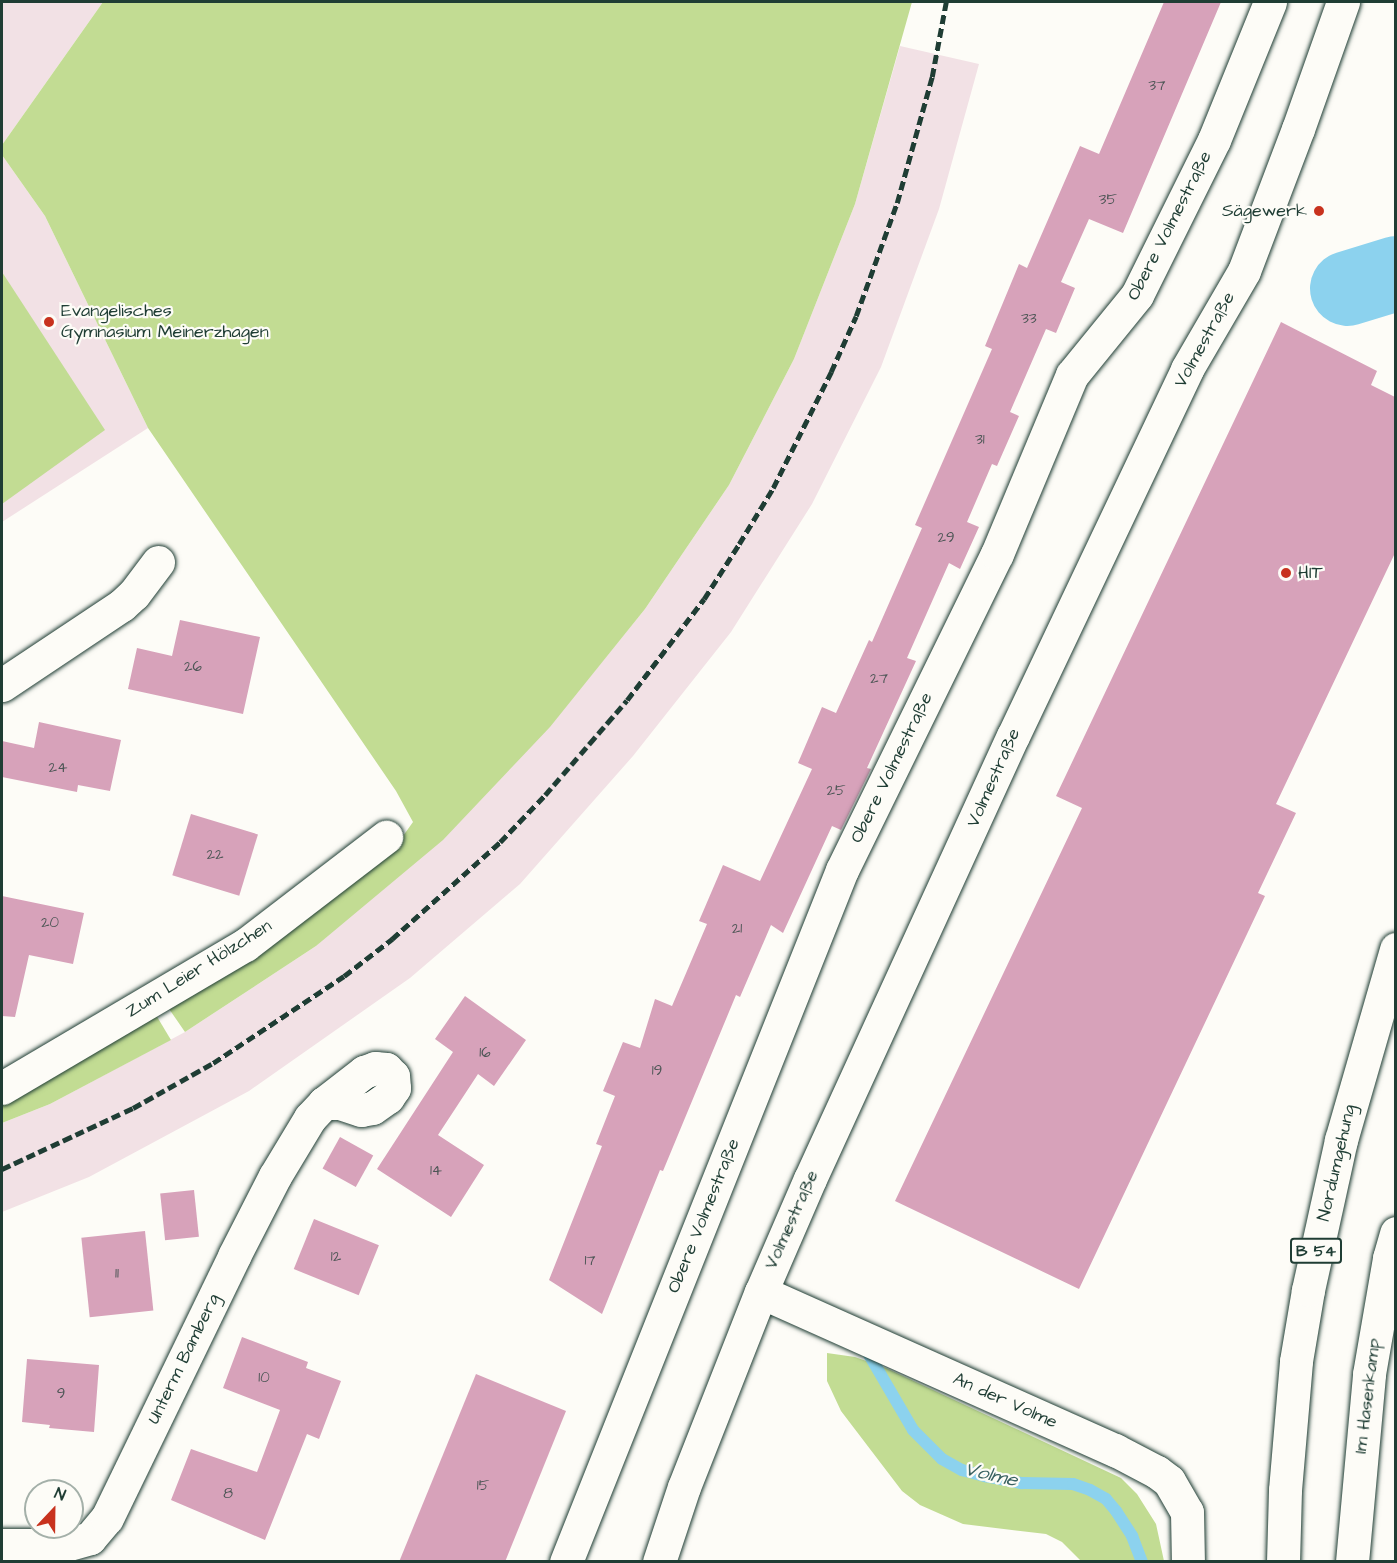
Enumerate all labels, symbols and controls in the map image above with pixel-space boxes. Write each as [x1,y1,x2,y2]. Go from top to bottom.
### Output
house number: 37 [1149,77,1165,95]
street label: Obere Volmestraße [1123,148,1217,304]
house number: 35 [1099,191,1117,209]
place label: Sägewerk [1222,200,1307,222]
marker: Sägewerk [1312,204,1326,218]
street label: Volmestraße [1170,288,1240,392]
place label: Evangelisches Gymnasium Meinerzhagen [61,301,269,344]
house number: 33 [1021,310,1037,328]
marker: Evangelisches Gymnasium Meinerzhagen [42,315,56,329]
house number: 31 [975,431,985,449]
house number: 29 [937,529,955,547]
place label: HIT [1298,562,1323,584]
marker: HIT [1279,566,1293,580]
house number: 26 [184,658,202,676]
house number: 27 [870,670,888,688]
street label: Obere Volmestraße [846,689,938,847]
street label: Volmestraße [963,725,1025,831]
house number: 24 [49,759,67,777]
house number: 25 [826,782,846,800]
house number: 22 [206,846,224,864]
house number: 20 [41,914,59,932]
street label: Zum Leier Hölzchen [122,915,276,1023]
house number: 21 [732,920,742,938]
house number: 16 [479,1044,491,1062]
house number: 19 [652,1062,662,1080]
street label: Nordumgehung [1313,1103,1361,1223]
street label: Obere Volmestraße [663,1136,745,1296]
house number: 14 [430,1162,442,1180]
street label: Volmestraße [761,1167,823,1273]
road number: B 54 [1289,1238,1343,1264]
house number: 12 [331,1248,341,1266]
house number: 17 [584,1252,596,1270]
house number: 11 [115,1265,119,1283]
street label: Unterm Bamberg [143,1290,225,1428]
street label: Im Hasenkamp [1350,1337,1386,1455]
street label: An der Volme [950,1368,1060,1434]
house number: 10 [258,1369,270,1387]
house number: 9 [57,1385,65,1403]
water label: Volme [962,1457,1020,1493]
house number: 15 [477,1477,489,1495]
north arrow [24,1479,84,1539]
text: N [51,1482,69,1506]
house number: 8 [223,1485,233,1503]

